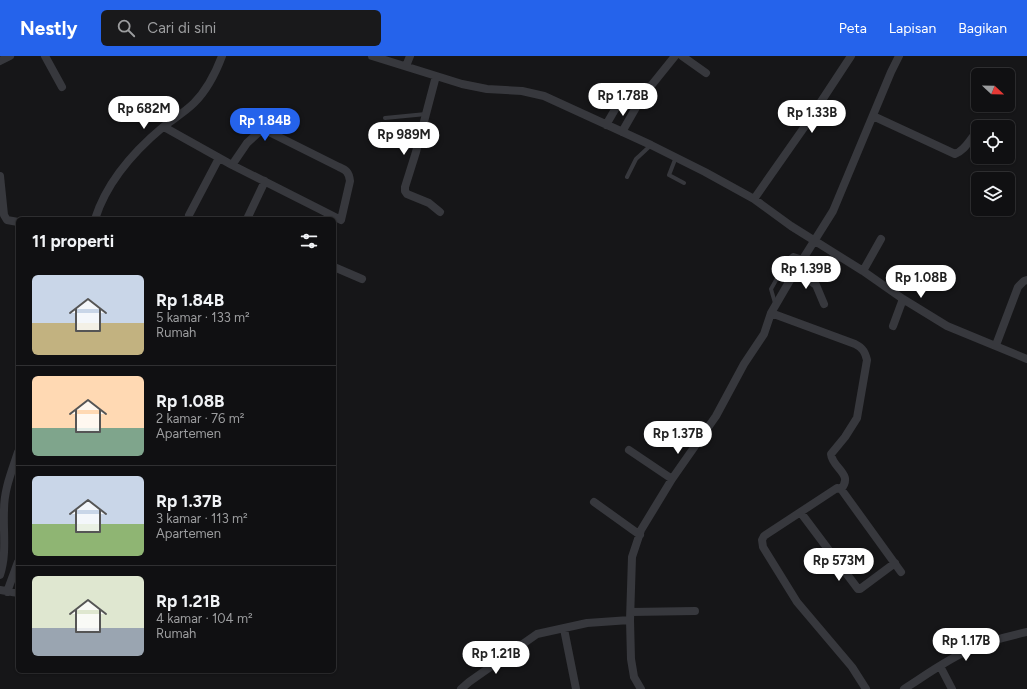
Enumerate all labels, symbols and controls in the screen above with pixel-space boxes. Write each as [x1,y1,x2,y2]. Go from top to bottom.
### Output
search box [101,10,381,46]
text: Nestly [20,17,77,40]
icon: search [115,17,137,39]
text: Cari di sini [147,19,216,37]
text: Peta [839,20,867,37]
text: Lapisan [889,20,936,37]
text: Bagikan [958,20,1007,37]
north arrow [971,68,1015,112]
map controls [971,68,1015,216]
pin: Rp 1.78B [582,83,664,117]
text: Rp 1.78B [597,88,649,103]
pin: Rp 682M [107,96,181,130]
pin: Rp 1.33B [771,100,853,134]
text: Rp 682M [117,101,171,116]
text: Rp 1.33B [787,105,837,120]
pin: Rp 1.84B [224,108,306,142]
text: Rp 1.84B [239,113,291,128]
button: locate [971,120,1015,164]
pin: Rp 989M [367,122,441,156]
text: Rp 989M [377,127,431,142]
button: layers [971,172,1015,216]
icon: filters [298,230,320,252]
text: 11 properti [32,231,114,251]
pin: Rp 1.39B [765,256,847,290]
text: Rp 1.39B [781,261,831,276]
pin: Rp 1.08B [880,265,962,299]
text: Rp 1.08B [895,270,947,285]
text: Rp 1.84B [156,290,224,310]
icon: home [64,291,112,339]
text: 5 kamar · 133 m² [156,310,250,325]
text: Rumah [156,325,196,340]
text: Rp 1.08B [156,391,224,411]
icon: home [64,392,112,440]
text: 2 kamar · 76 m² [156,411,244,426]
pin: Rp 1.37B [637,421,719,455]
text: Apartemen [156,426,221,441]
text: Rp 1.37B [653,426,703,441]
text: Rp 1.37B [156,491,222,511]
icon: home [64,492,112,540]
text: 3 kamar · 113 m² [156,511,248,526]
text: Apartemen [156,526,221,541]
pin: Rp 573M [802,548,876,582]
text: Rp 573M [813,553,865,568]
text: Rp 1.21B [156,591,220,611]
icon: home [64,592,112,640]
text: 4 kamar · 104 m² [156,611,253,626]
text: Rumah [156,626,196,641]
pin: Rp 1.17B [925,628,1007,662]
text: Rp 1.17B [942,633,990,648]
pin: Rp 1.21B [455,641,537,675]
text: Rp 1.21B [472,646,520,661]

